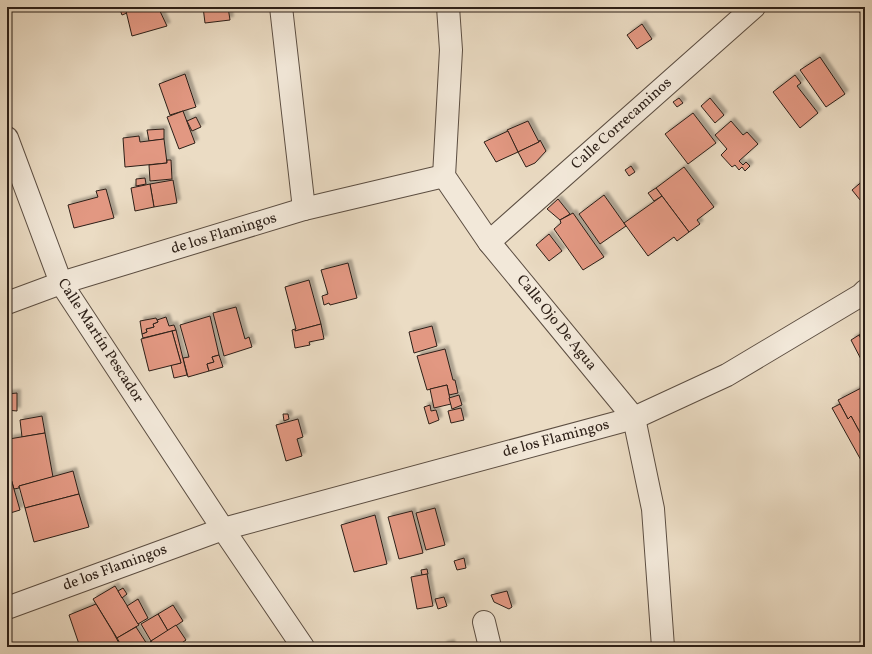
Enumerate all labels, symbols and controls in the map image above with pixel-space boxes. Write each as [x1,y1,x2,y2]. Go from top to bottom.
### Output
street label: Calle Correcaminos [567,73,677,175]
street label: de los Flamingos [169,208,279,260]
street label: Calle Ojo De Agua [511,271,601,375]
street label: Calle Martín Pescador [52,275,148,407]
street label: de los Flamingos [500,415,612,463]
street label: de los Flamingos [60,539,170,597]

